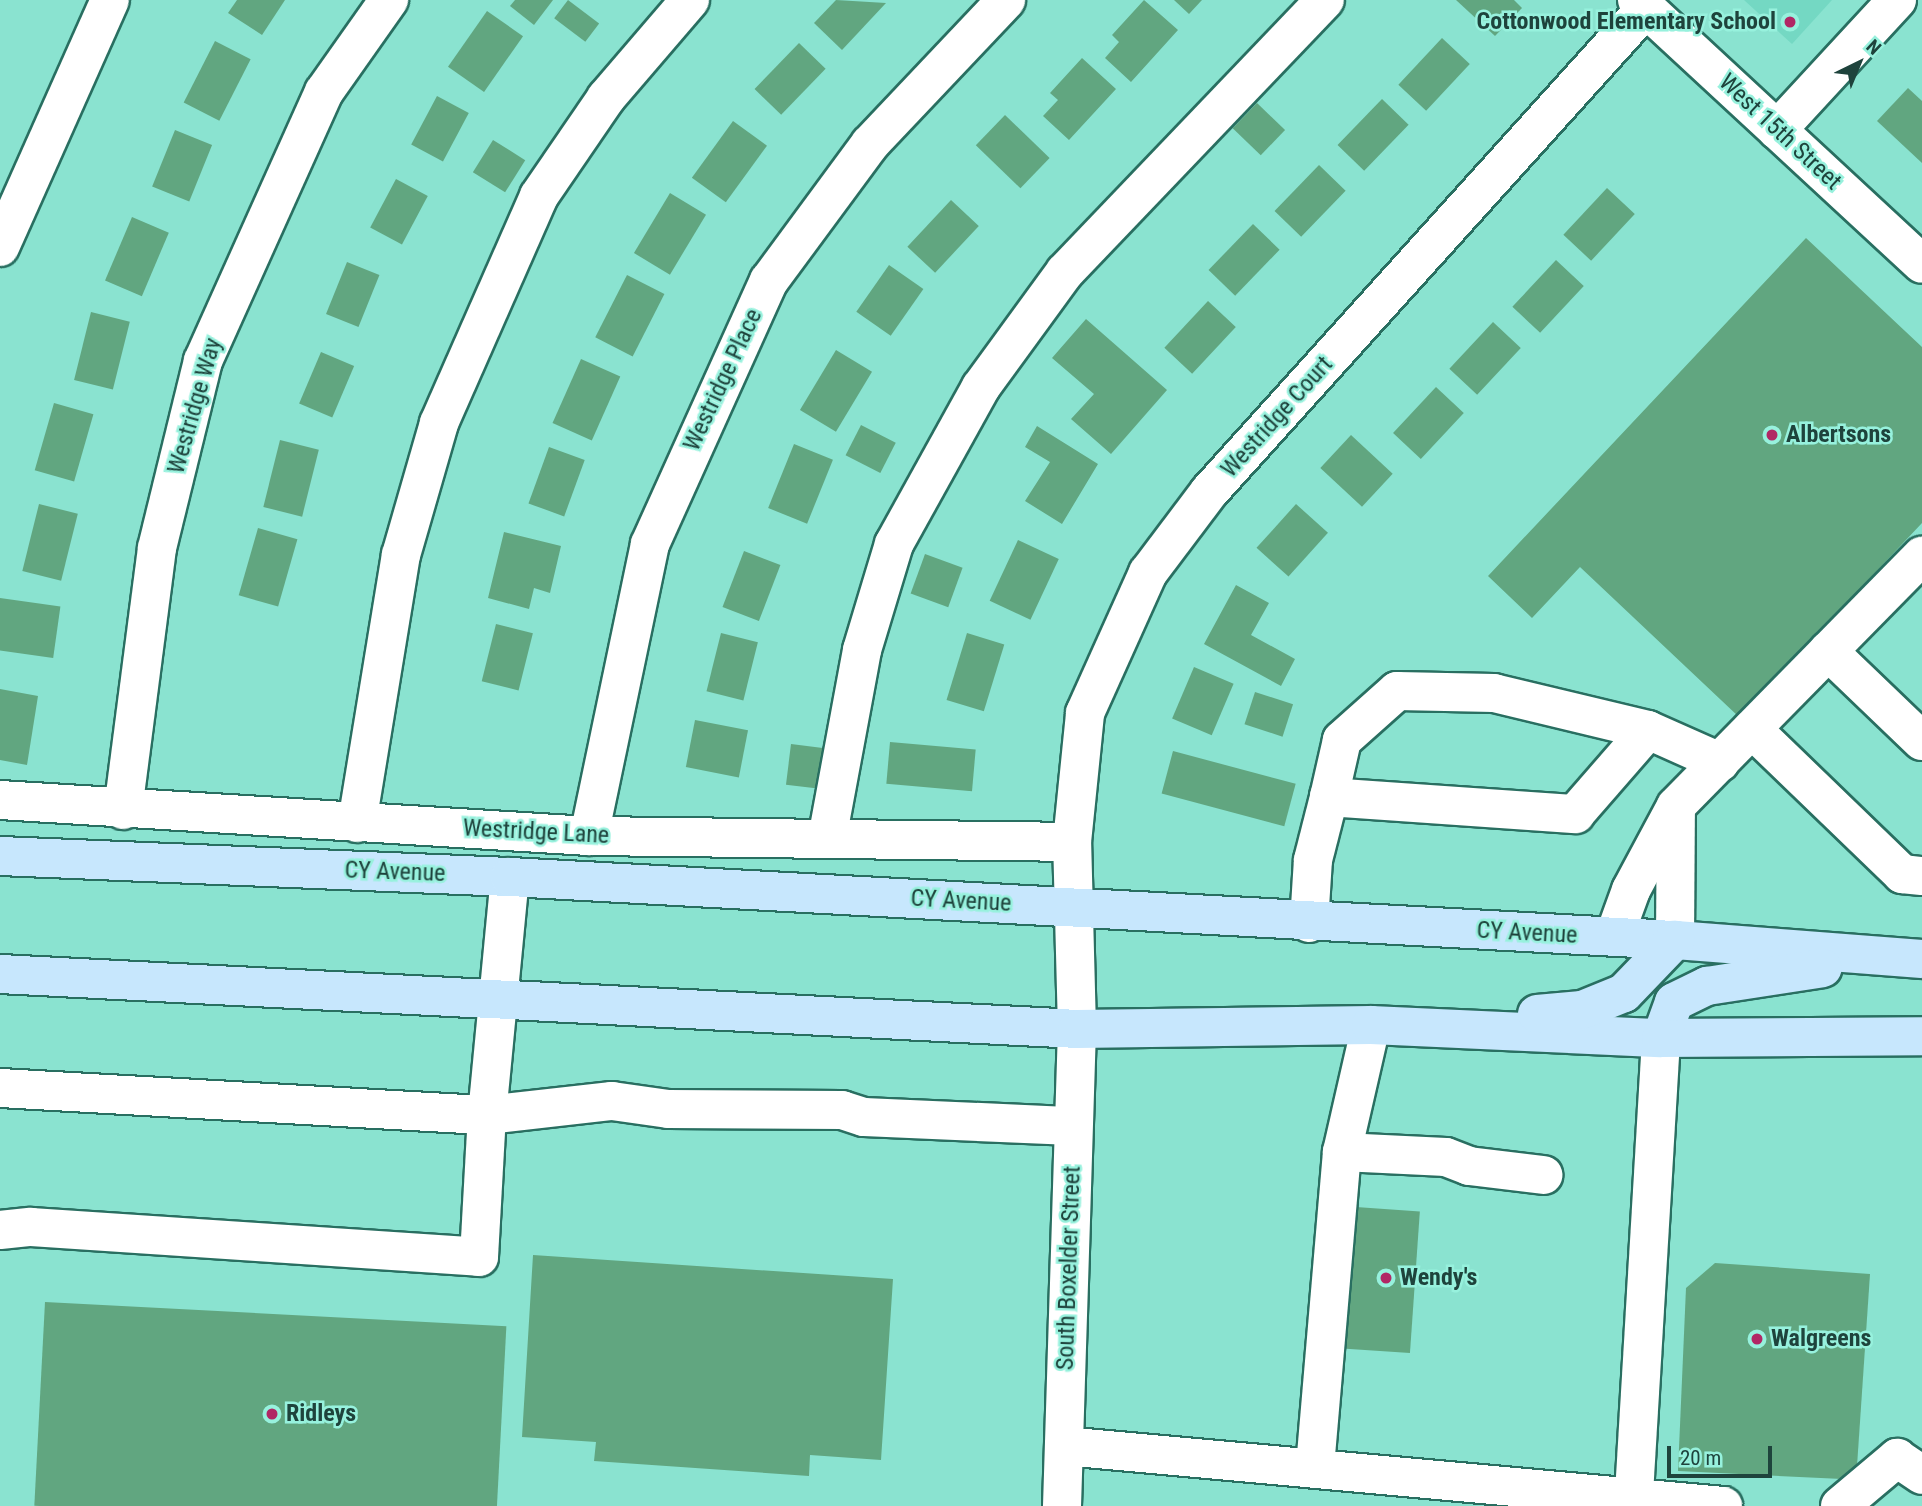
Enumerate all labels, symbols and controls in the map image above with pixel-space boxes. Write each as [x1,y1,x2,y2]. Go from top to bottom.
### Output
place label: Cottonwood Elementary School [1477,8,1776,36]
marker: Cottonwood Elementary School [1782,14,1798,30]
north arrow [1824,28,1894,98]
text: N [1862,35,1886,60]
street label: West 15th Street [1713,68,1847,196]
street label: Westridge Place [678,305,768,455]
street label: Westridge Way [162,335,228,477]
street label: Westridge Court [1215,351,1339,483]
place label: Albertsons [1786,421,1891,449]
marker: Albertsons [1764,427,1780,443]
street label: Westridge Lane [462,814,610,850]
street label: CY Avenue [344,856,446,888]
street label: CY Avenue [910,884,1012,918]
street label: CY Avenue [1476,916,1578,950]
street label: South Boxelder Street [1051,1165,1087,1371]
place label: Wendy's [1400,1264,1477,1292]
marker: Wendy's [1378,1270,1394,1286]
place label: Walgreens [1771,1325,1871,1353]
marker: Walgreens [1749,1331,1765,1347]
place label: Ridleys [286,1400,356,1428]
marker: Ridleys [264,1406,280,1422]
scale bar [1670,1432,1775,1476]
text: 20 m [1680,1446,1721,1470]

